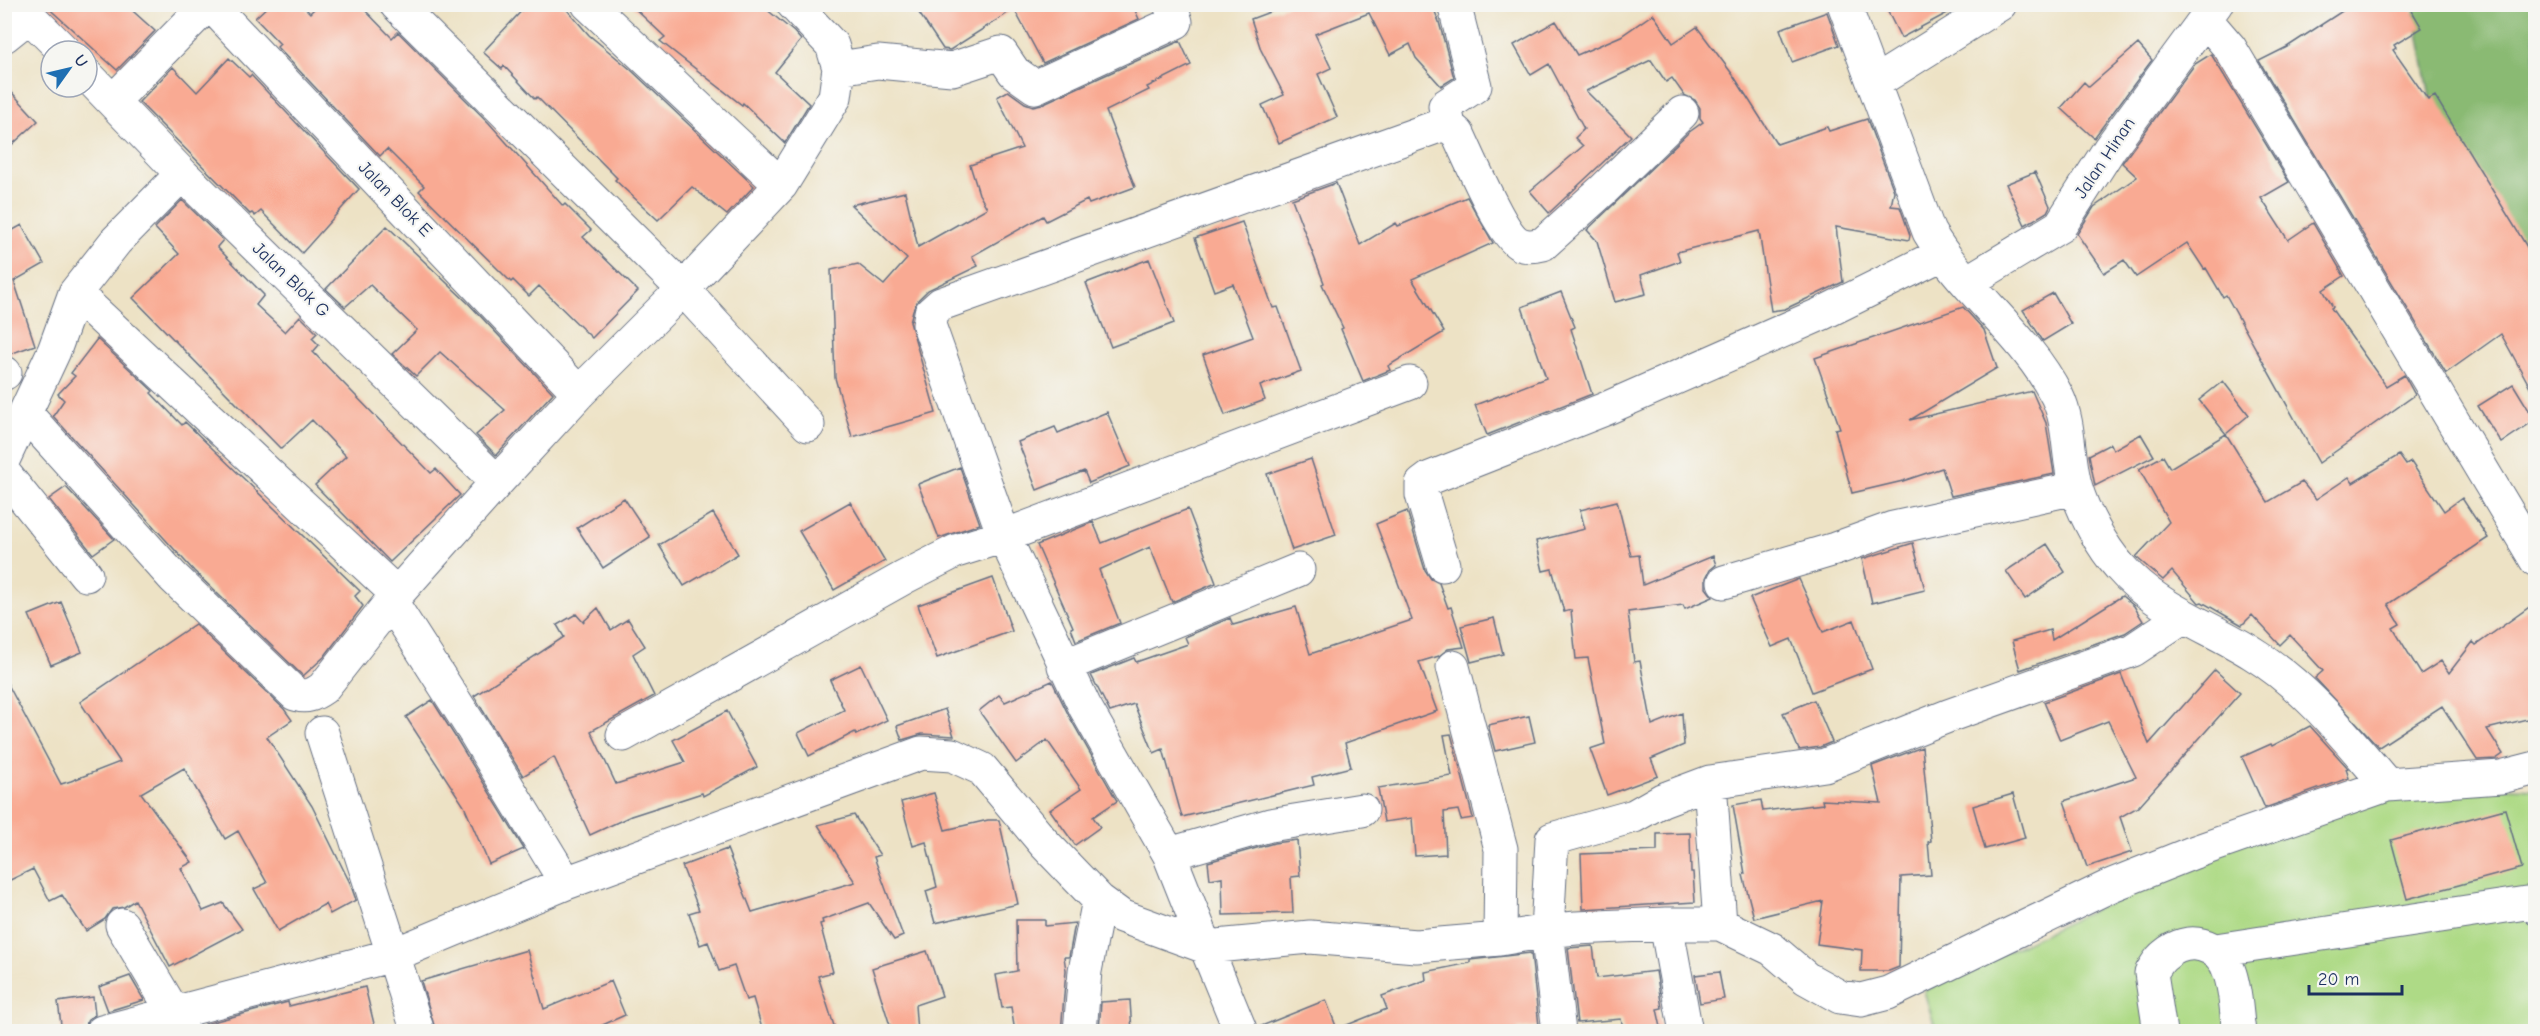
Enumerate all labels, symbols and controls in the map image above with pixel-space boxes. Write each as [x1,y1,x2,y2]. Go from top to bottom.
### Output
north arrow [39,39,99,99]
text: U [70,52,91,71]
street label: Jalan Hinan [2070,114,2140,202]
street label: Jalan Blok E [354,157,436,241]
street label: Jalan Blok G [248,238,334,322]
scale bar [2309,958,2402,996]
text: 20 m [2318,969,2359,990]

